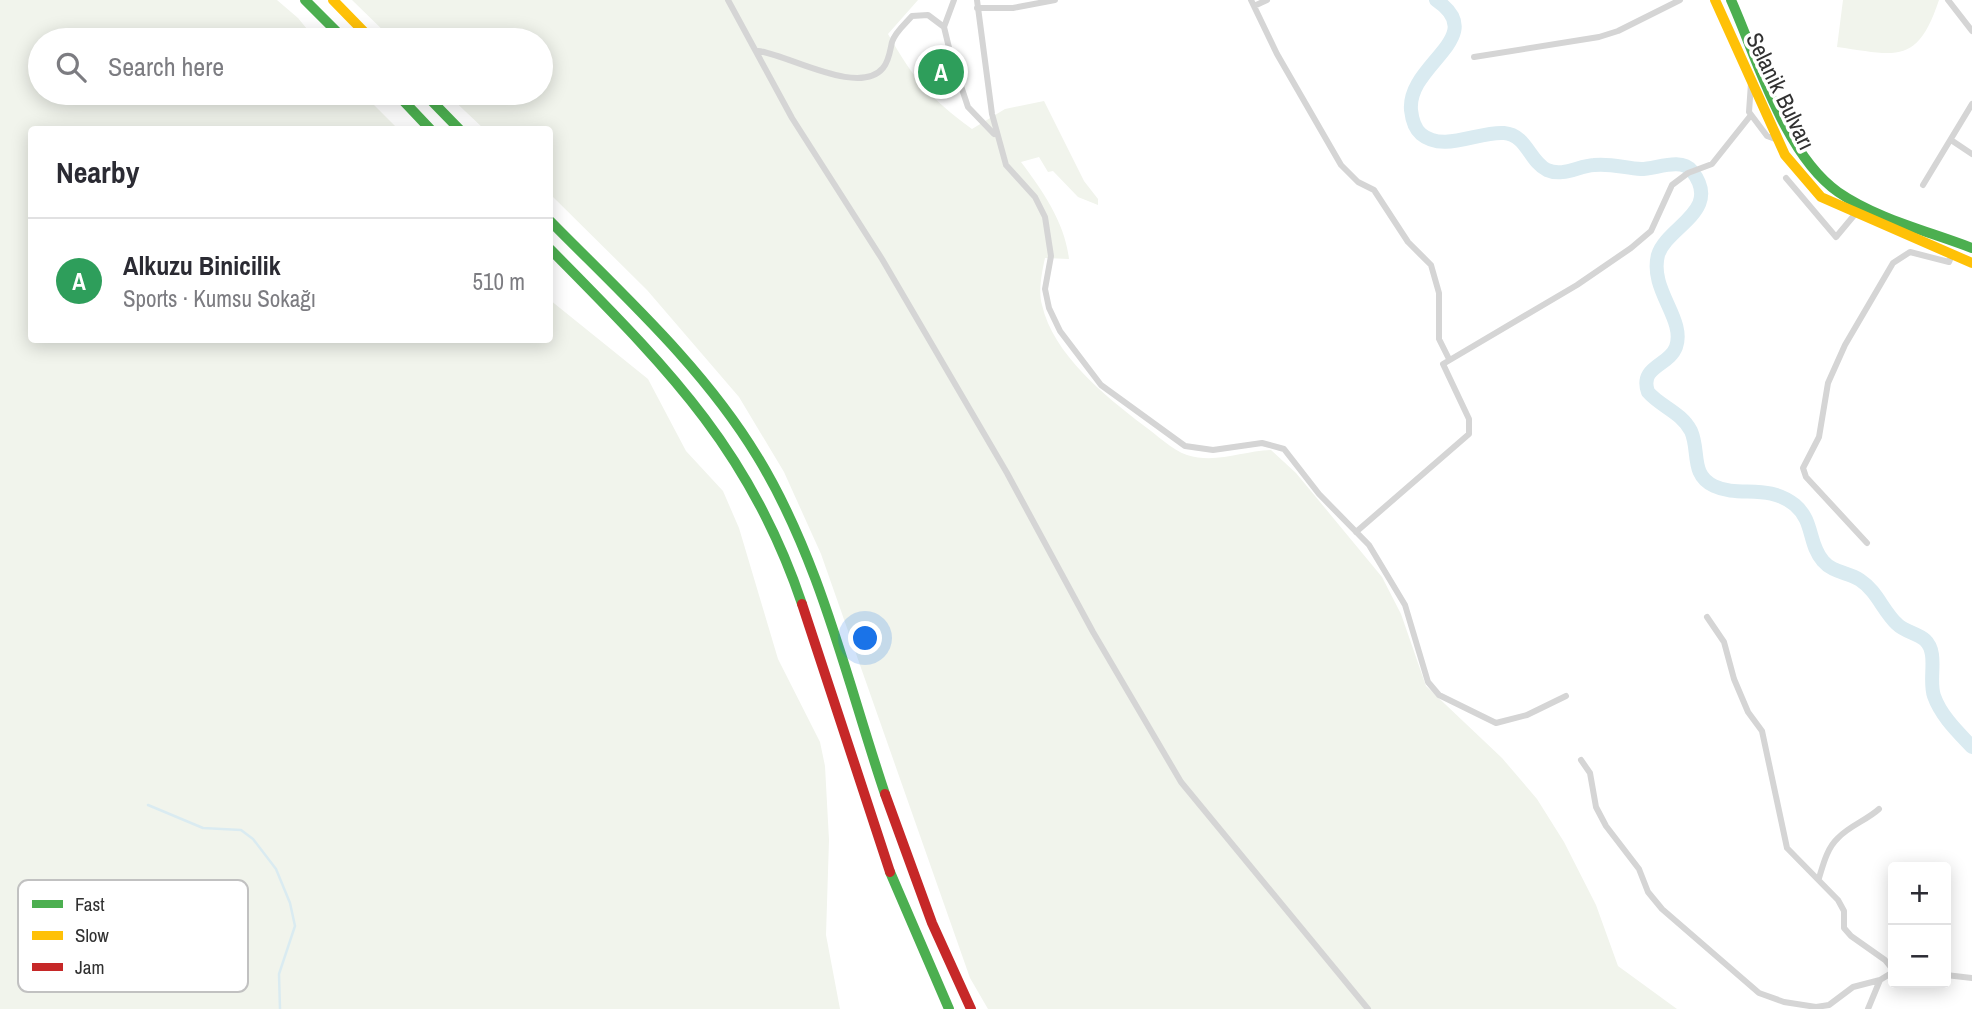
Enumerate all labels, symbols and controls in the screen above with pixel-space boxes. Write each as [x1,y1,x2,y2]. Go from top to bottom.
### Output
street label: Selanik Bulvarı [1739,27,1823,155]
search box [28,28,553,105]
pin: A [918,46,964,98]
icon: search [52,48,90,86]
text: Search here [108,49,224,84]
text: Nearby [56,152,139,192]
text: Alkuzu Binicilik [123,248,281,283]
text: A [72,266,86,297]
text: 510 m [473,266,525,297]
text: Sports · Kumsu Sokağı [123,283,316,314]
your location [848,621,882,655]
map controls [1888,862,1951,988]
button: + [1888,862,1951,925]
legend [18,880,248,992]
text: Fast [75,891,105,917]
text: Slow [75,922,110,948]
button: − [1888,925,1951,988]
text: Jam [75,954,104,980]

